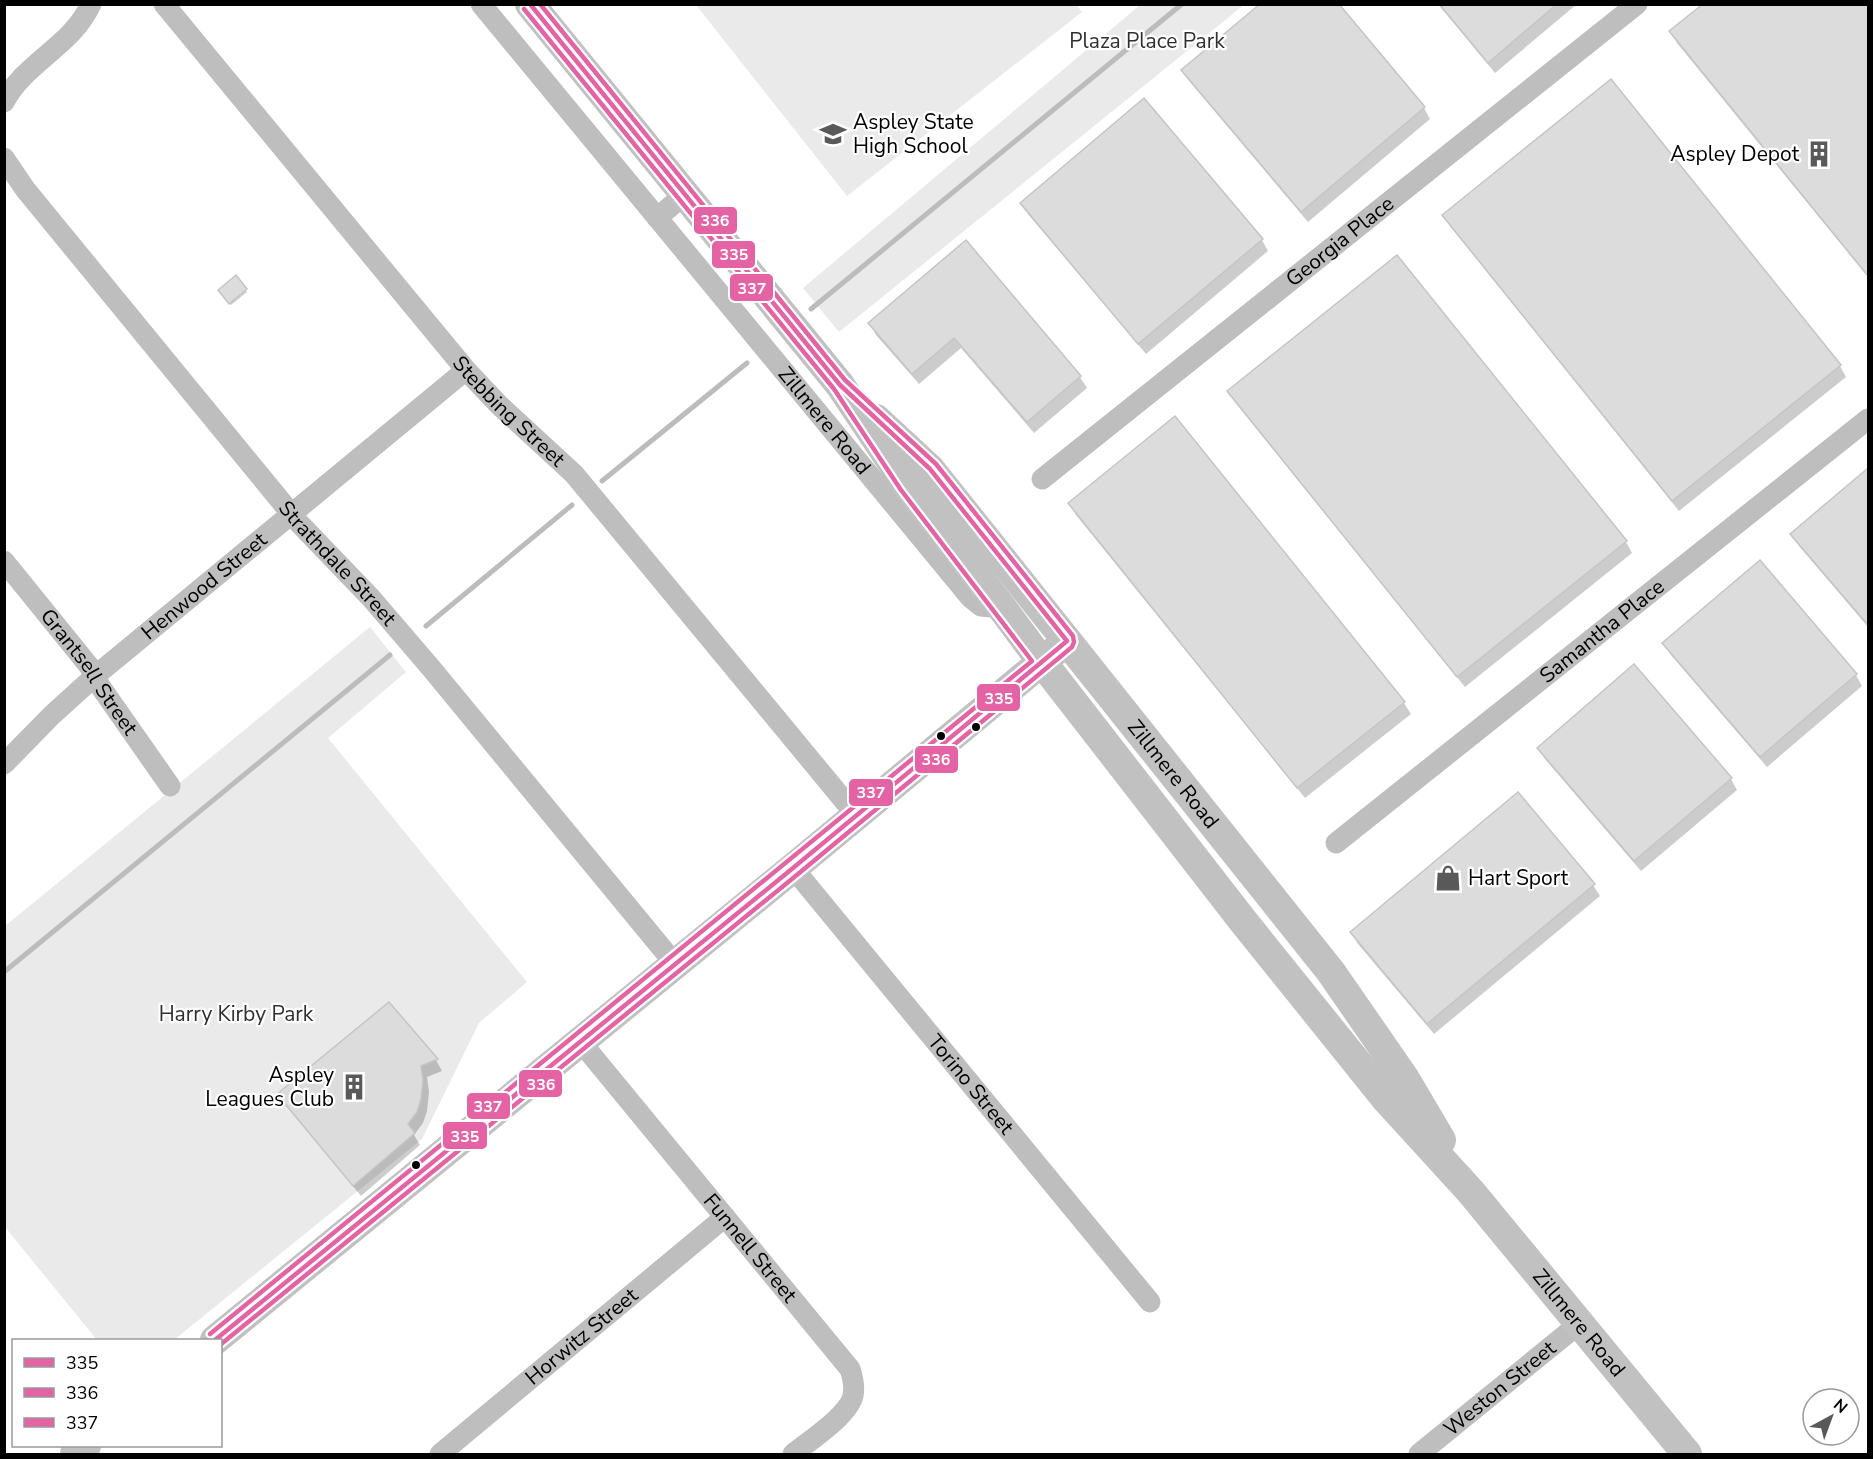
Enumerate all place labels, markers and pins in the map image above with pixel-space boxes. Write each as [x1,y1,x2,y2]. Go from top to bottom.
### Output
place label: Aspley State High School [853,108,974,160]
school or university icon: Aspley State High School [818,119,848,149]
building icon: Aspley Depot [1804,139,1834,169]
place label: Aspley Depot [1670,140,1800,168]
unlabelled marker [970,721,982,733]
unlabelled marker [935,730,947,742]
shop icon: Hart Sport [1433,863,1463,893]
place label: Hart Sport [1468,864,1569,892]
place label: Aspley Leagues Club [205,1061,334,1113]
building icon: Aspley Leagues Club [339,1072,369,1102]
unlabelled marker [410,1159,422,1171]

